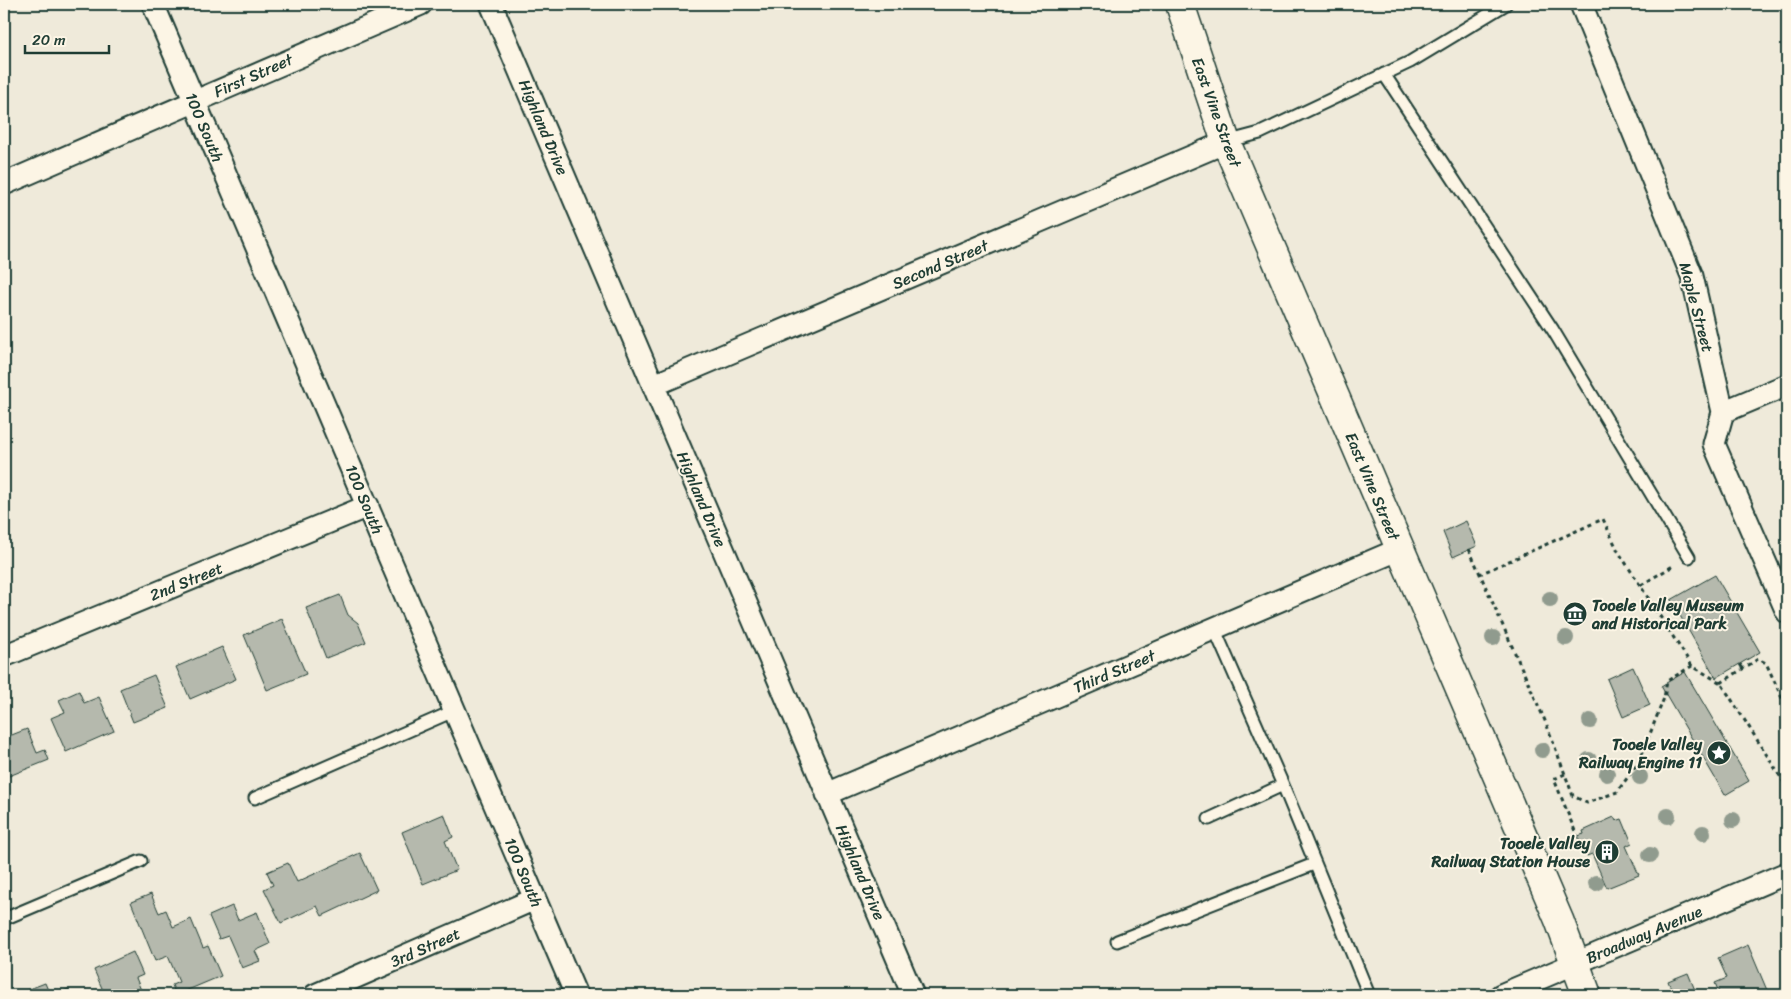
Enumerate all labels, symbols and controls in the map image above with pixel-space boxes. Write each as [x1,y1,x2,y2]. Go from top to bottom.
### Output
scale bar [25,22,109,54]
text: 20 m [32,27,66,53]
street label: First Street [209,45,298,106]
street label: East Vine Street [1183,53,1250,172]
street label: Highland Drive [510,74,577,180]
street label: 100 South [177,88,232,167]
street label: Second Street [888,231,993,298]
street label: Maple Street [1671,259,1722,356]
street label: East Vine Street [1337,427,1409,545]
street label: Highland Drive [668,446,735,552]
street label: 100 South [337,460,392,539]
street label: 2nd Street [145,554,227,609]
place label: Tooele Valley Museum and Historical Park [1591,591,1744,638]
museum icon: Tooele Valley Museum and Historical Park [1562,601,1588,627]
street label: Third Street [1068,641,1161,702]
place label: Tooele Valley Railway Engine 11 [1578,730,1703,777]
place icon: Tooele Valley Railway Engine 11 [1706,740,1732,766]
street label: Highland Drive [827,819,894,925]
place label: Tooele Valley Railway Station House [1430,829,1591,876]
street label: 100 South [496,833,551,912]
building icon: Tooele Valley Railway Station House [1594,839,1620,865]
street label: Broadway Avenue [1581,897,1707,972]
street label: 3rd Street [385,919,465,976]

